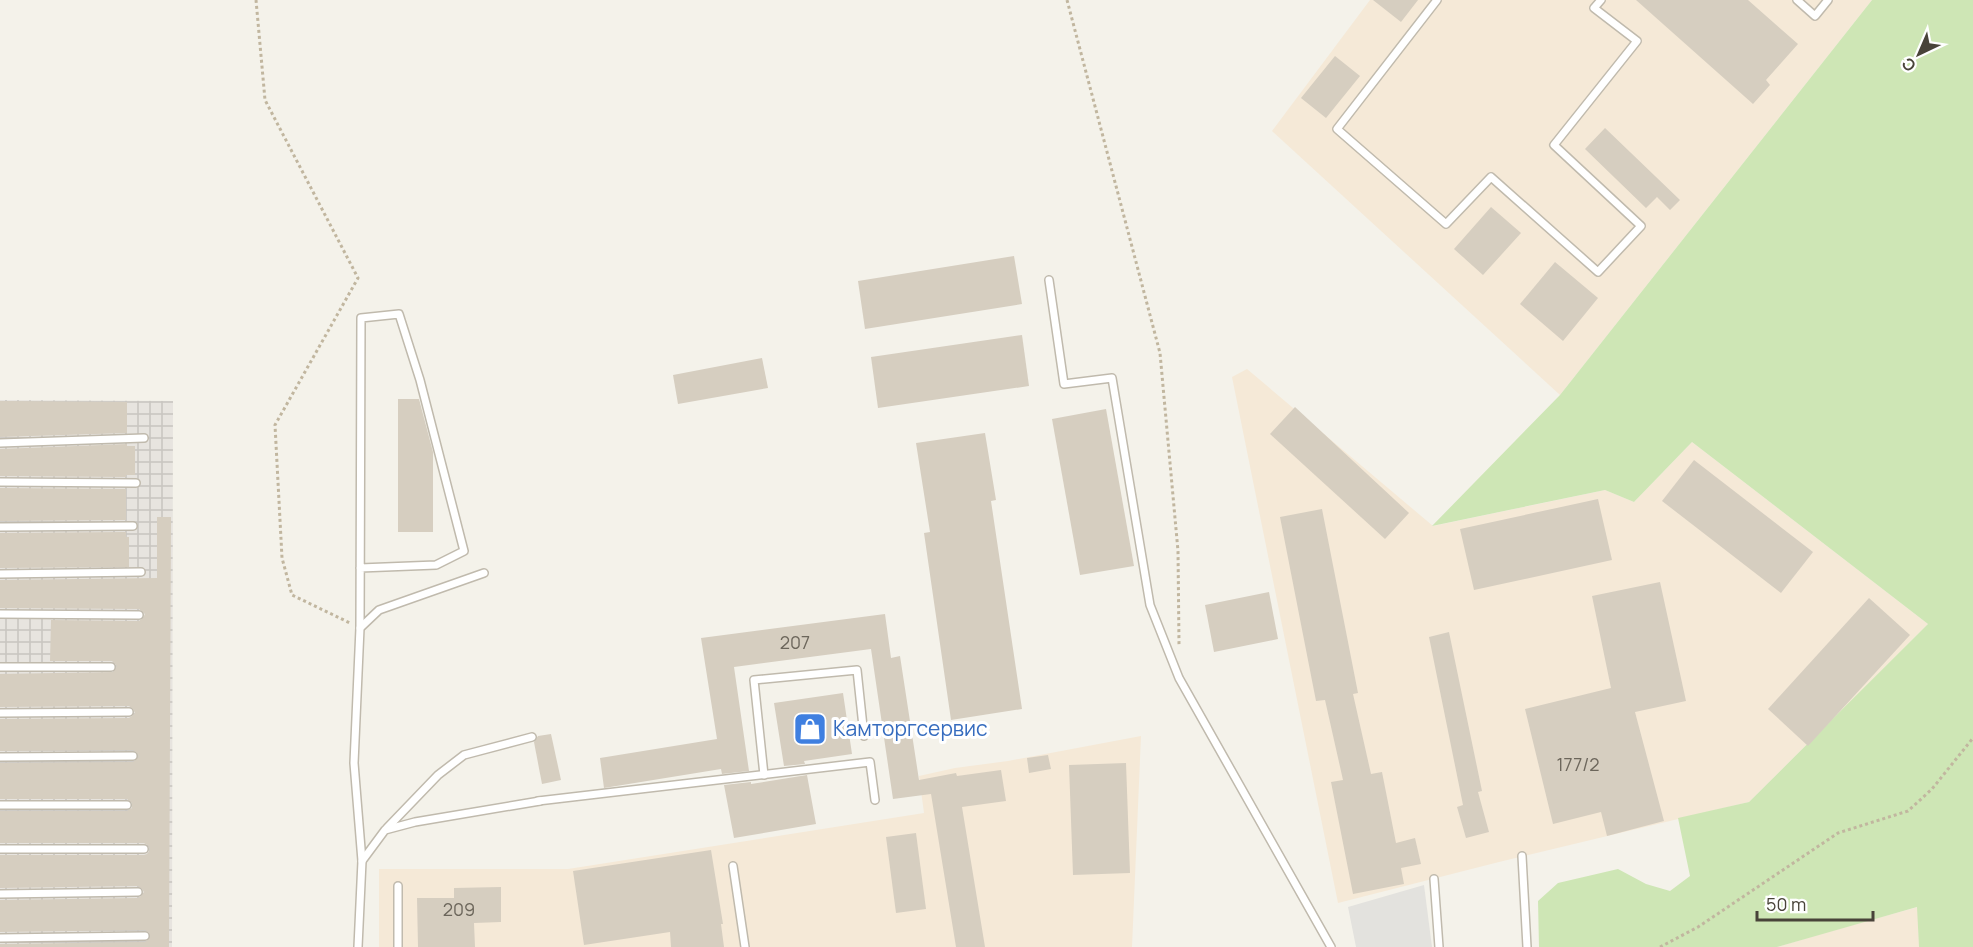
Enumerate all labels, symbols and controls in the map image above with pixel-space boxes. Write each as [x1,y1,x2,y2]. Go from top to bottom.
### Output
north arrow [1889,24,1949,84]
text: С [1897,53,1920,77]
house number: 207 [780,630,810,654]
shop icon: Камторгсервис [792,711,828,747]
place label: Камторгсервис [833,714,988,742]
house number: 177/2 [1557,752,1599,776]
scale bar [1757,884,1872,922]
text: 50 m [1766,892,1806,916]
house number: 209 [443,897,475,921]

